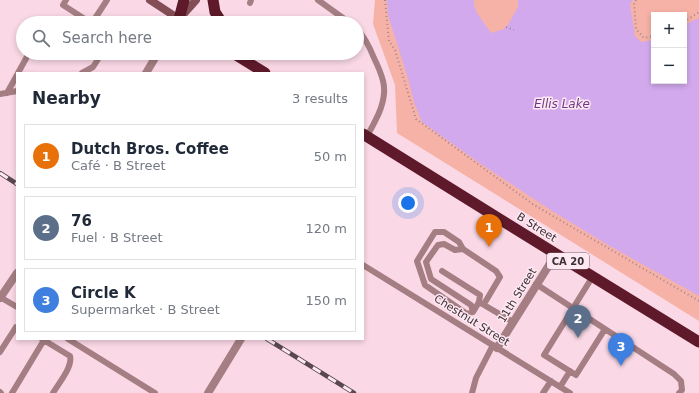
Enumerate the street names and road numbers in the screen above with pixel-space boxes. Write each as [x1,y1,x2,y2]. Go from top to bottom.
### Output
street label: B Street [514,210,560,245]
road number: CA 20 [547,253,589,269]
street label: 11th Street [495,265,540,325]
street label: Chestnut Street [432,292,512,349]

